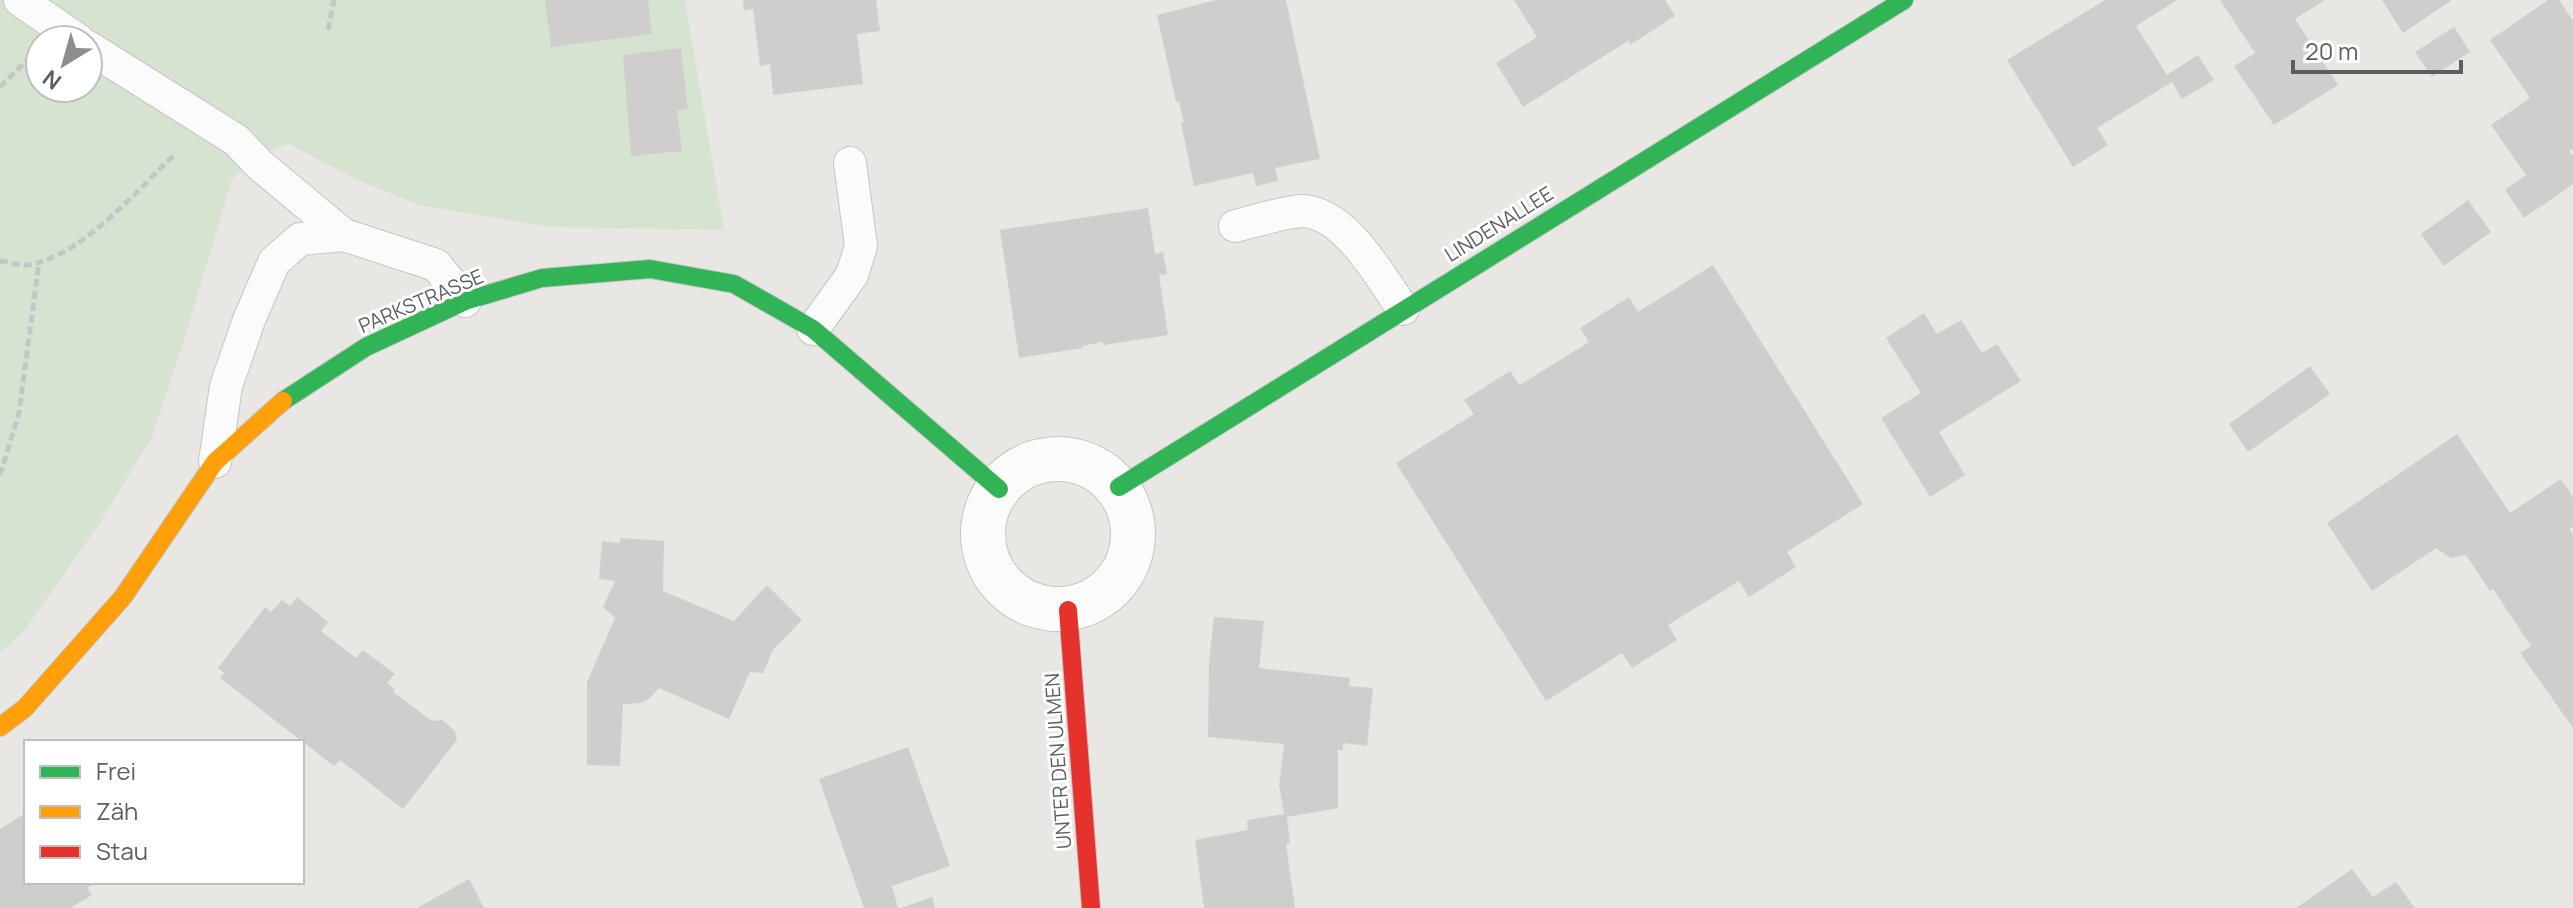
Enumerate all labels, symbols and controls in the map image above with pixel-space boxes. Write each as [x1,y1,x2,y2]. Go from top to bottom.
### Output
north arrow [24,24,104,104]
scale bar [2293,24,2461,74]
text: 20 m [2305,34,2358,67]
text: N [37,63,67,97]
street label: LINDENALLEE [1439,180,1558,268]
street label: PARKSTRASSE [354,262,487,339]
street label: UNTER DEN ULMEN [1038,672,1077,850]
legend [24,740,304,884]
text: Frei [96,754,136,787]
text: Zäh [96,794,138,827]
text: Stau [96,834,148,867]

